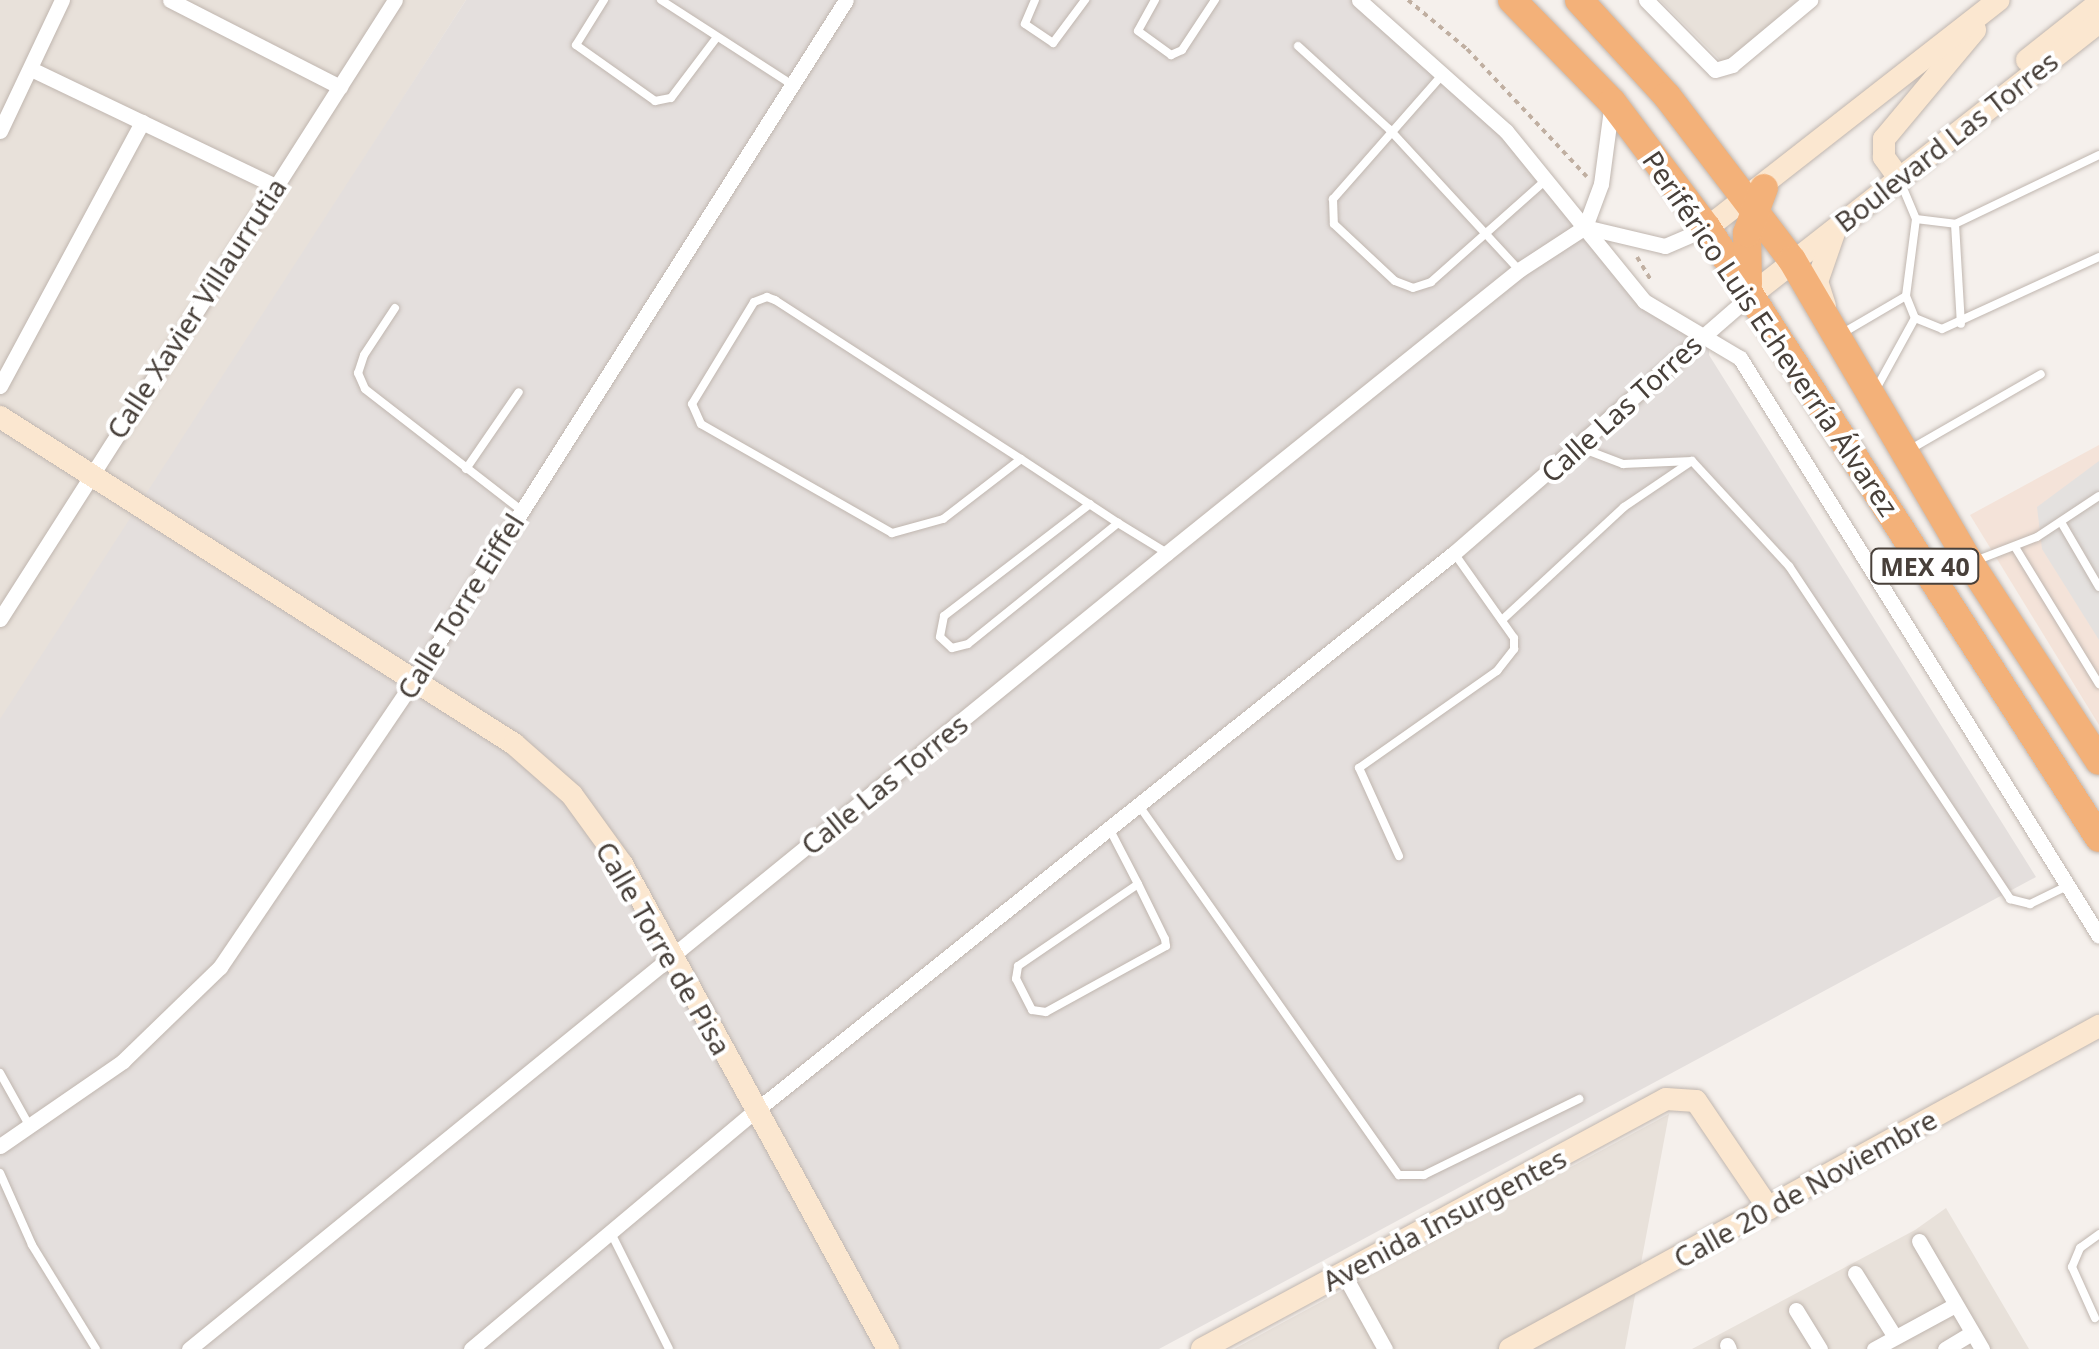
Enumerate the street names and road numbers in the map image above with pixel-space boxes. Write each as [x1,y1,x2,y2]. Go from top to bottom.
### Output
street label: Boulevard Las Torres [1828,43,2064,239]
street label: Periférico Luis Echeverría Álvarez [1636,144,1906,522]
street label: Calle Xavier Villaurrutia [99,171,293,445]
street label: Calle Las Torres [1534,327,1708,489]
street label: Calle Torre Eiffel [390,507,530,705]
road number: MEX 40 [1870,546,1980,586]
street label: Calle Las Torres [794,707,974,861]
street label: Calle Torre de Pisa [589,835,739,1061]
street label: Calle 20 de Noviembre [1668,1102,1942,1274]
street label: Avenida Insurgentes [1316,1141,1572,1297]

